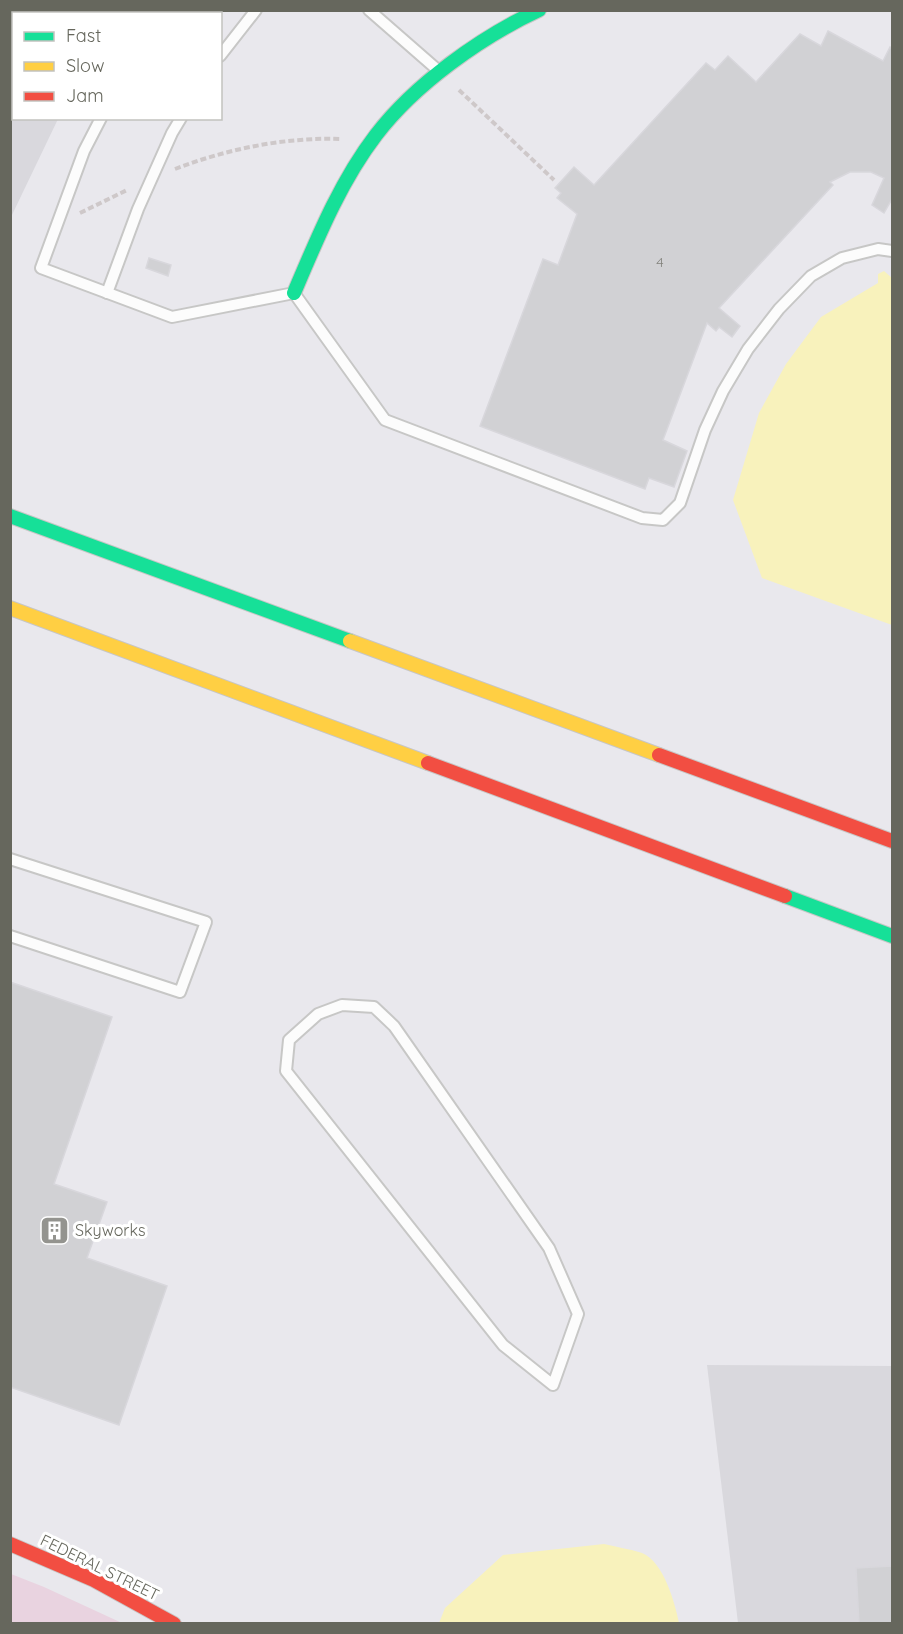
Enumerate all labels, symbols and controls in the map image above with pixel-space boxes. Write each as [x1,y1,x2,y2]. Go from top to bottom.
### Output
legend [12,12,222,120]
text: Fast [66,24,101,47]
text: Slow [66,54,104,77]
text: Jam [66,84,104,107]
house number: 4 [656,253,664,271]
building icon: Skyworks [38,1214,70,1246]
place label: Skyworks [75,1220,145,1240]
street label: FEDERAL STREET [37,1530,163,1605]

